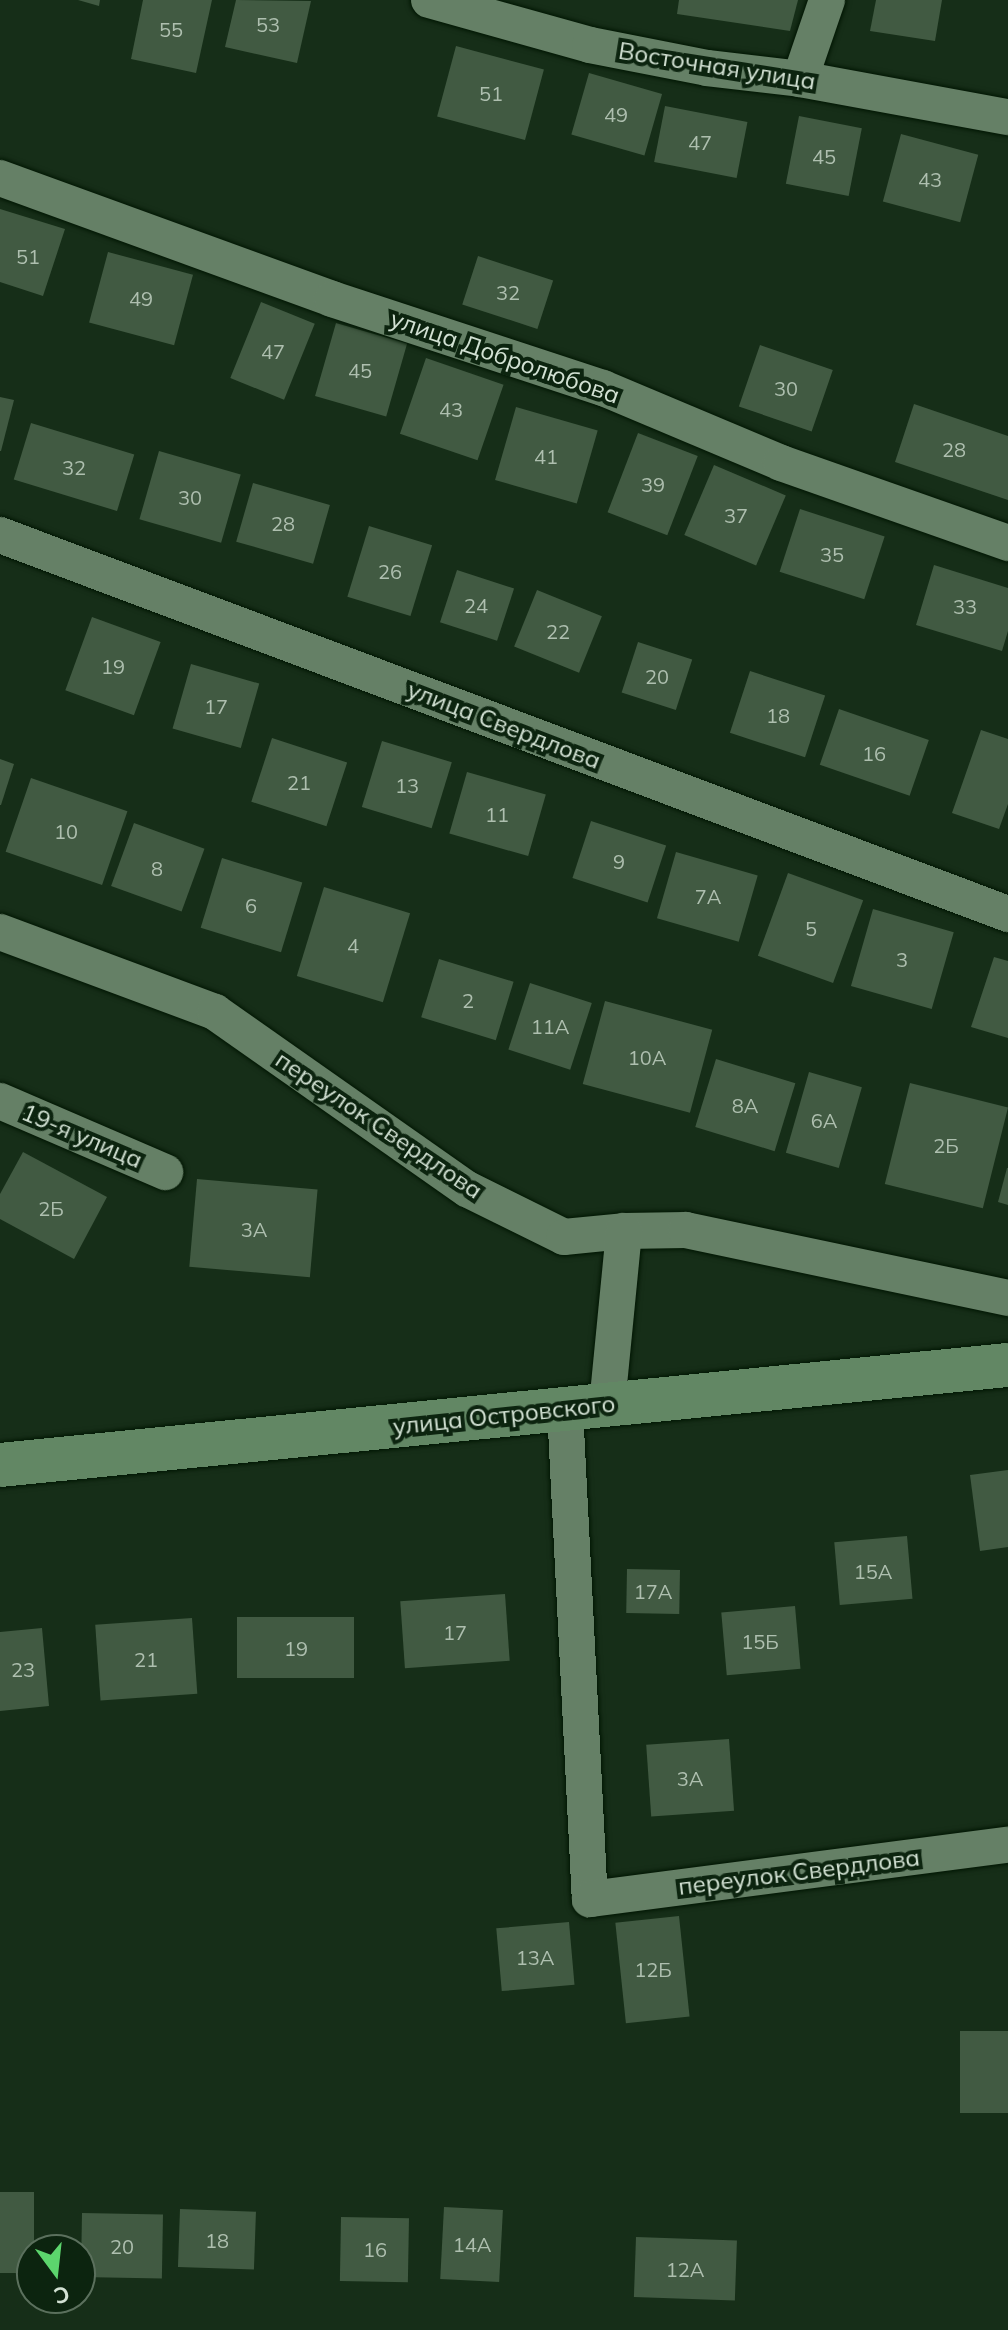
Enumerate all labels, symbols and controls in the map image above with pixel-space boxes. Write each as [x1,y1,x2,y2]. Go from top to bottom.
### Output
house number: 53 [256,12,280,36]
house number: 55 [159,17,183,41]
street label: Восточная улица [616,36,818,96]
house number: 51 [479,81,503,105]
house number: 49 [604,102,628,126]
house number: 47 [688,130,712,154]
house number: 45 [812,144,836,168]
house number: 43 [918,167,942,191]
house number: 51 [16,244,40,268]
house number: 32 [496,280,520,304]
house number: 49 [129,286,153,310]
street label: улица Добролюбова [387,304,623,410]
house number: 47 [261,339,285,363]
house number: 45 [348,358,372,382]
house number: 30 [774,376,798,400]
house number: 43 [439,397,463,421]
house number: 28 [942,437,966,461]
house number: 41 [534,444,558,468]
house number: 32 [62,455,86,479]
house number: 39 [641,472,665,496]
house number: 30 [178,485,202,509]
house number: 37 [724,503,748,527]
house number: 28 [271,511,295,535]
house number: 35 [820,542,844,566]
house number: 26 [378,559,402,583]
house number: 24 [464,593,488,617]
house number: 33 [953,594,977,618]
house number: 22 [546,619,570,643]
house number: 19 [101,654,125,678]
house number: 20 [645,664,669,688]
street label: улица Свердлова [403,675,605,775]
house number: 17 [204,694,228,718]
house number: 18 [766,703,790,727]
house number: 16 [862,741,886,765]
house number: 21 [287,770,311,794]
house number: 13 [395,773,419,797]
house number: 11 [485,802,509,826]
house number: 10 [54,819,78,843]
house number: 9 [613,849,625,873]
house number: 8 [151,856,163,880]
house number: 7А [695,884,721,908]
house number: 6 [245,893,257,917]
house number: 5 [805,916,817,940]
house number: 4 [347,933,359,957]
house number: 3 [896,947,908,971]
house number: 2 [462,988,474,1012]
house number: 11А [531,1014,569,1038]
street label: переулок Свердлова [270,1045,488,1205]
house number: 10А [628,1045,666,1069]
house number: 8А [732,1093,758,1117]
street label: 19-я улица [17,1098,147,1174]
house number: 6А [811,1108,837,1132]
house number: 2Б [933,1133,959,1157]
house number: 2Б [38,1196,64,1220]
house number: 3А [241,1217,267,1241]
street label: улица Островского [391,1389,617,1441]
house number: 15А [854,1559,892,1583]
house number: 17А [634,1579,672,1603]
house number: 17 [443,1620,467,1644]
house number: 15Б [741,1629,779,1653]
house number: 19 [284,1636,308,1660]
house number: 21 [134,1647,158,1671]
house number: 23 [11,1657,35,1681]
house number: 3А [677,1766,703,1790]
street label: переулок Свердлова [677,1843,921,1901]
house number: 13А [516,1945,554,1969]
house number: 12Б [634,1957,672,1981]
house number: 18 [205,2228,229,2252]
house number: 14А [453,2232,491,2256]
north arrow [16,2234,96,2314]
house number: 20 [110,2234,134,2258]
house number: 16 [363,2237,387,2261]
house number: 12А [666,2257,704,2281]
text: С [51,2280,73,2311]

